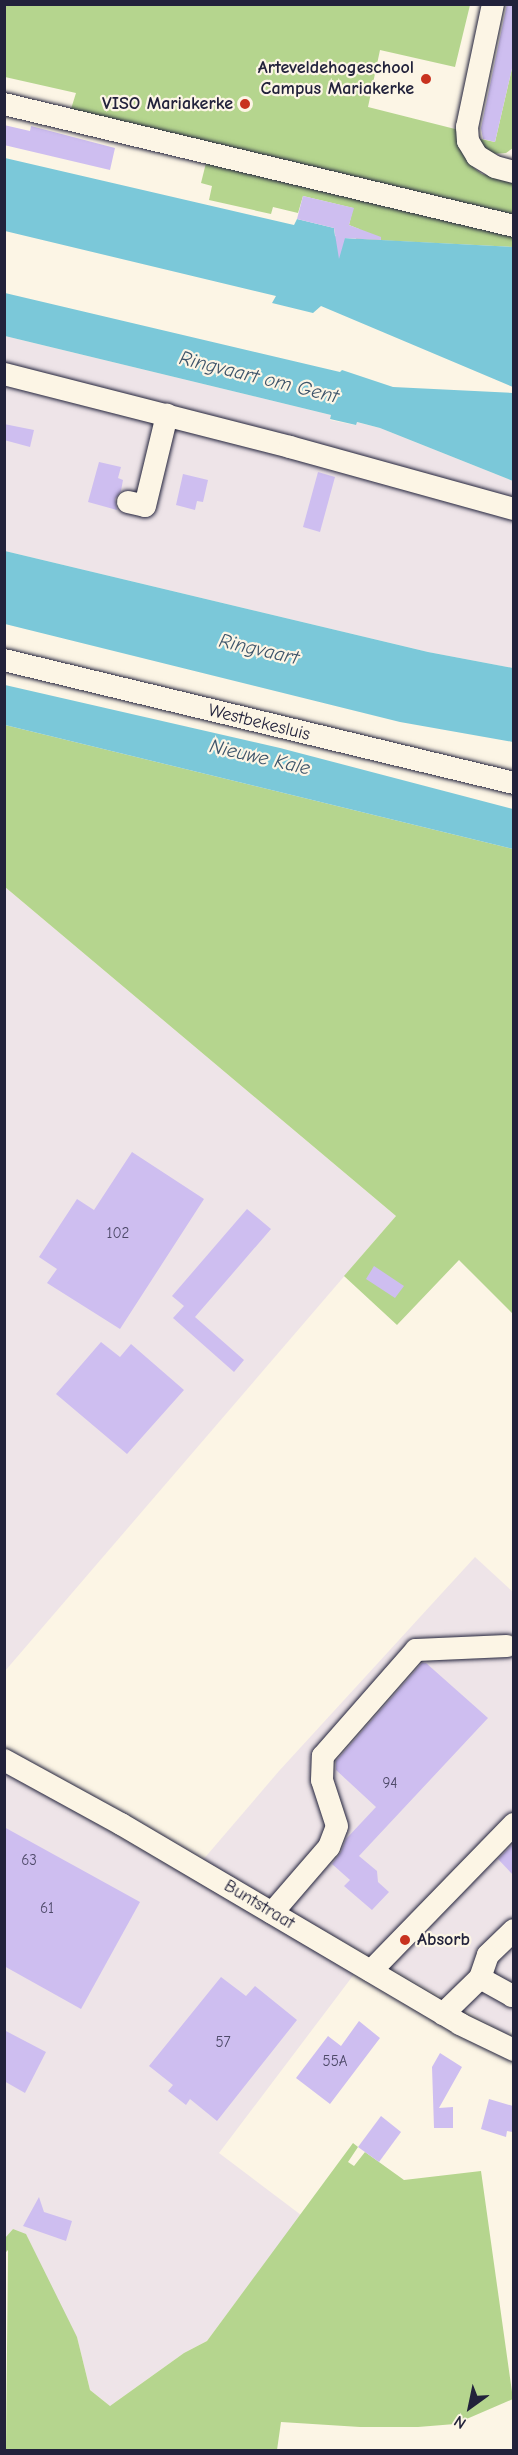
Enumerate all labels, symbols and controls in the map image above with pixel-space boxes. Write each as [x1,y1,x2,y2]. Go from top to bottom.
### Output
place label: Arteveldehogeschool Campus Mariakerke [258,58,414,100]
marker: Arteveldehogeschool Campus Mariakerke [419,72,433,86]
place label: VISO Mariakerke [102,93,233,115]
marker: VISO Mariakerke [238,97,252,111]
water label: Ringvaart om Gent [177,346,341,408]
water label: Ringvaart [217,628,301,670]
street label: Westbekesluis [206,700,312,746]
water label: Nieuwe Kale [207,734,313,780]
house number: 102 [107,1225,129,1243]
house number: 94 [382,1775,398,1793]
house number: 63 [21,1852,37,1870]
street label: Buntstraat [220,1875,298,1935]
house number: 61 [40,1900,54,1918]
place label: Absorb [417,1929,470,1951]
marker: Absorb [398,1933,412,1947]
house number: 57 [215,2034,231,2052]
house number: 55A [323,2053,347,2071]
north arrow [440,2377,500,2437]
text: N [451,2412,469,2432]

